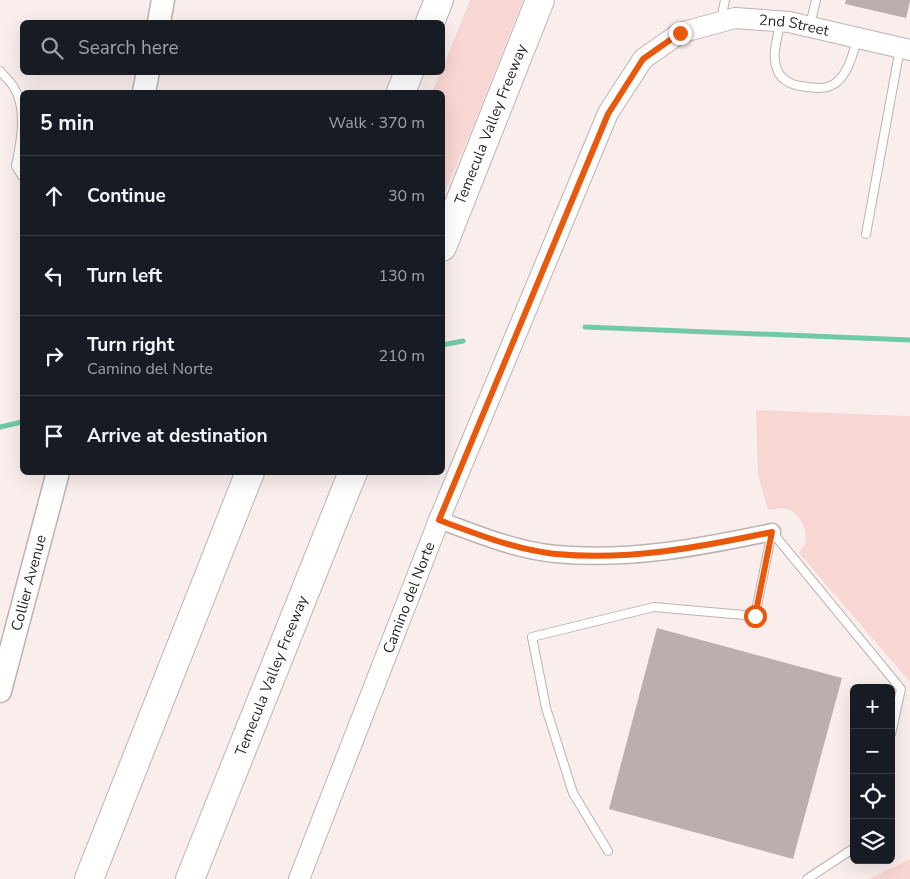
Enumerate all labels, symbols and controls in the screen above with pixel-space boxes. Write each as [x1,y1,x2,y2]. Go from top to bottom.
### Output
street label: 2nd Street [758,10,832,41]
search box [20,20,445,75]
route end [669,22,692,45]
icon: search [38,34,66,62]
text: Search here [78,35,179,61]
street label: Temecula Valley Freeway [450,41,532,208]
text: 5 min [40,109,94,137]
text: Walk · 370 m [329,112,425,134]
icon: ahead [40,182,68,210]
text: Continue [87,183,166,209]
text: 30 m [388,185,425,207]
icon: left [40,262,68,290]
text: Turn left [87,263,162,289]
text: 130 m [378,265,425,287]
text: Turn right [87,332,174,358]
icon: right [40,342,68,370]
text: 210 m [378,345,425,367]
text: Camino del Norte [87,358,213,380]
icon: arrive [40,422,68,450]
text: Arrive at destination [87,423,268,449]
street label: Collier Avenue [6,532,51,633]
street label: Camino del Norte [378,539,440,656]
street label: Temecula Valley Freeway [230,592,313,759]
route start [744,605,767,628]
map controls [850,684,895,864]
button: + [850,684,895,729]
button: − [850,729,895,774]
button: locate [850,774,895,819]
button: layers [850,819,895,864]

